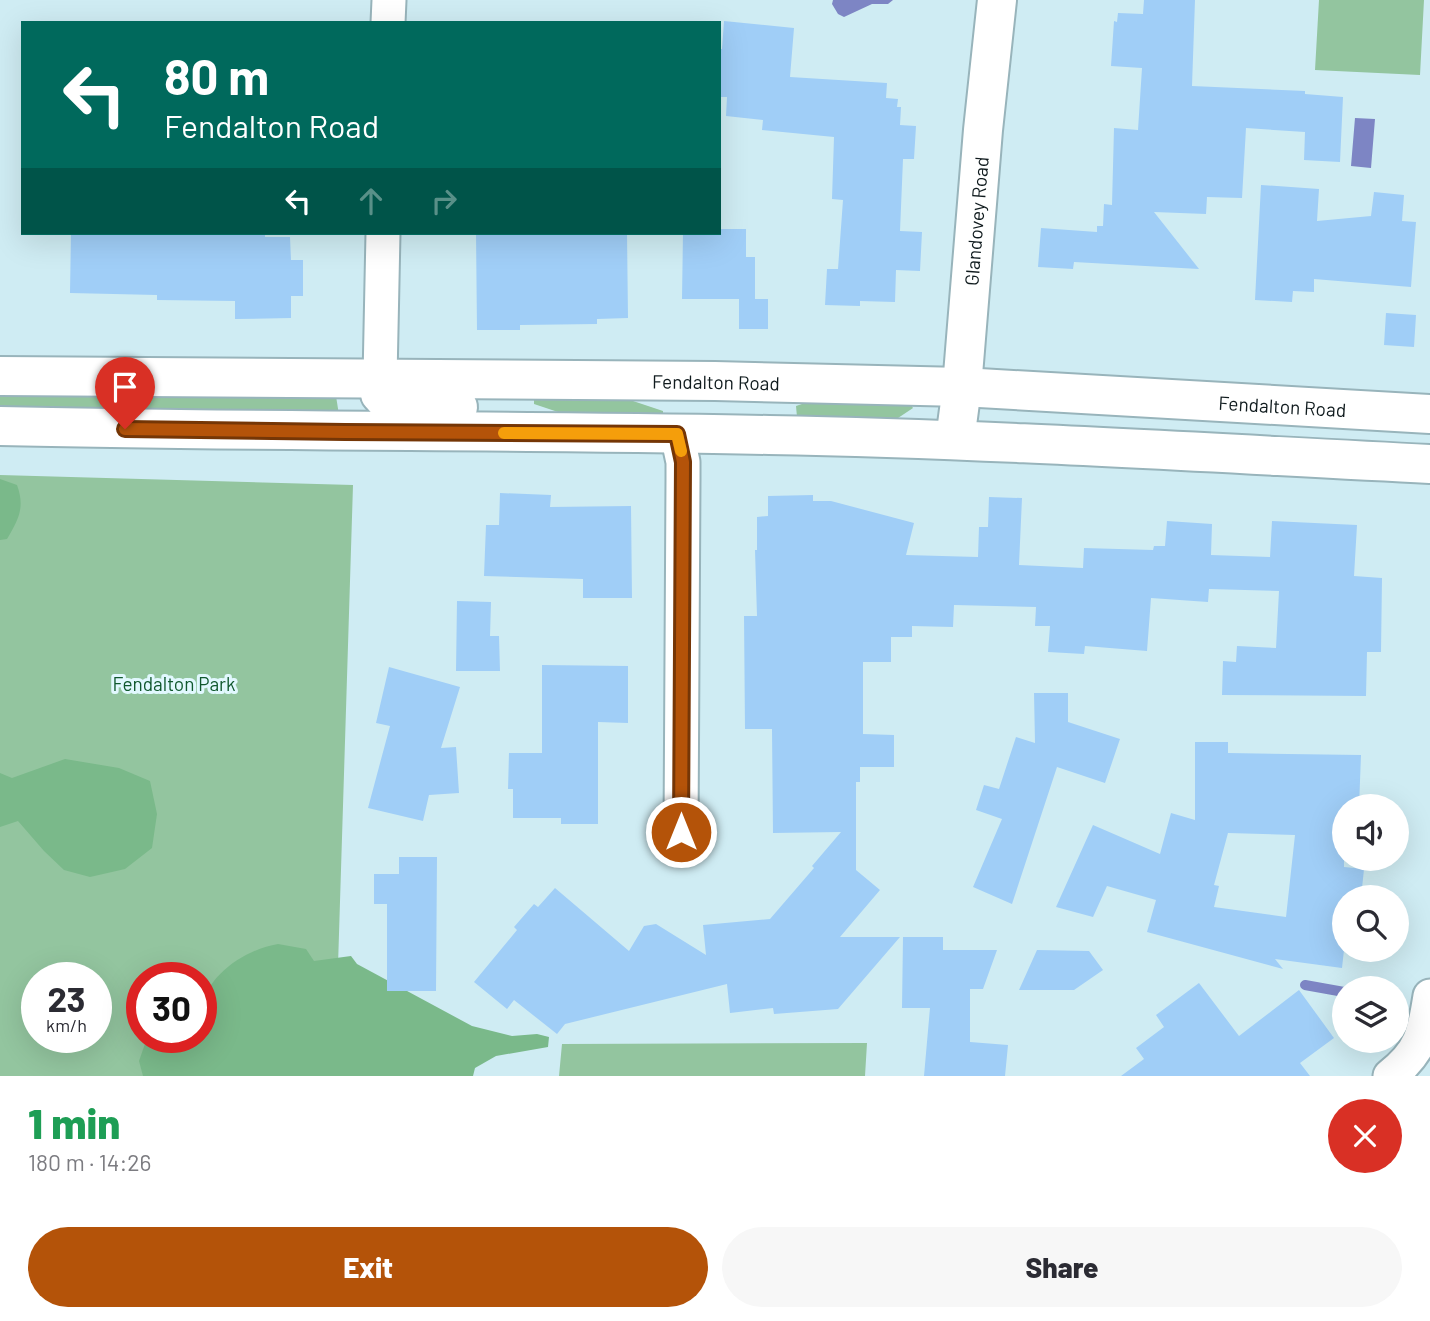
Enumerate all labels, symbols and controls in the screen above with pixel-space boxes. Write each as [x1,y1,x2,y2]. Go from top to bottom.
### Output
text: 80 m [164,46,269,105]
icon: left [49,49,140,140]
text: Fendalton Road [164,106,379,144]
street label: Glandovey Road [959,156,992,286]
icon: left [279,182,317,220]
icon: ahead [352,182,390,220]
icon: right [425,182,463,220]
pin [95,357,155,429]
icon: arrive [106,368,144,406]
street label: Fendalton Road [652,369,780,394]
street label: Fendalton Road [1218,390,1347,421]
park label: Fendalton Park [112,672,236,695]
map controls [1332,794,1409,1053]
button: sound [1332,794,1409,871]
position arrow [644,795,718,869]
button: search [1332,885,1409,962]
speed limit sign: 30 [126,962,217,1053]
button: layers [1332,976,1409,1053]
text: 23 [47,977,86,1019]
text: km/h [46,1014,87,1036]
text: 1 min [28,1097,120,1147]
button: close [1328,1099,1402,1173]
text: 180 m · 14:26 [28,1148,151,1176]
button: Exit [28,1227,708,1307]
button: Share [722,1227,1402,1307]

